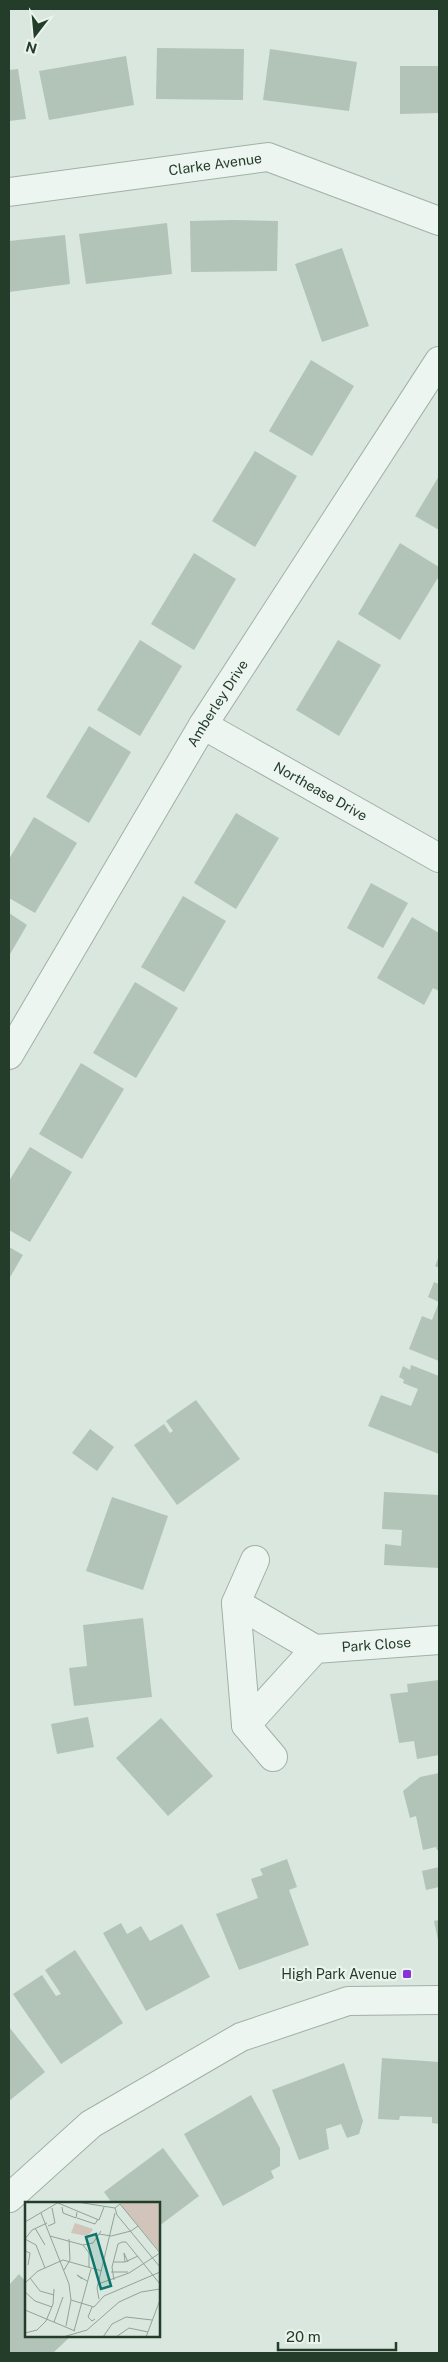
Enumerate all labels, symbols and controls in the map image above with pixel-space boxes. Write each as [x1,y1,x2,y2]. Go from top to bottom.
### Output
north arrow [10,10,60,60]
text: N [24,38,39,57]
street label: Clarke Avenue [167,150,263,178]
street label: Amberley Drive [184,657,251,750]
street label: Northease Drive [271,759,370,824]
street label: Park Close [341,1634,412,1655]
place label: High Park Avenue [281,1966,397,1982]
marker: High Park Avenue [401,1968,413,1980]
inset map [25,2202,160,2337]
scale bar [278,2320,396,2352]
text: 20 m [286,2328,321,2345]

